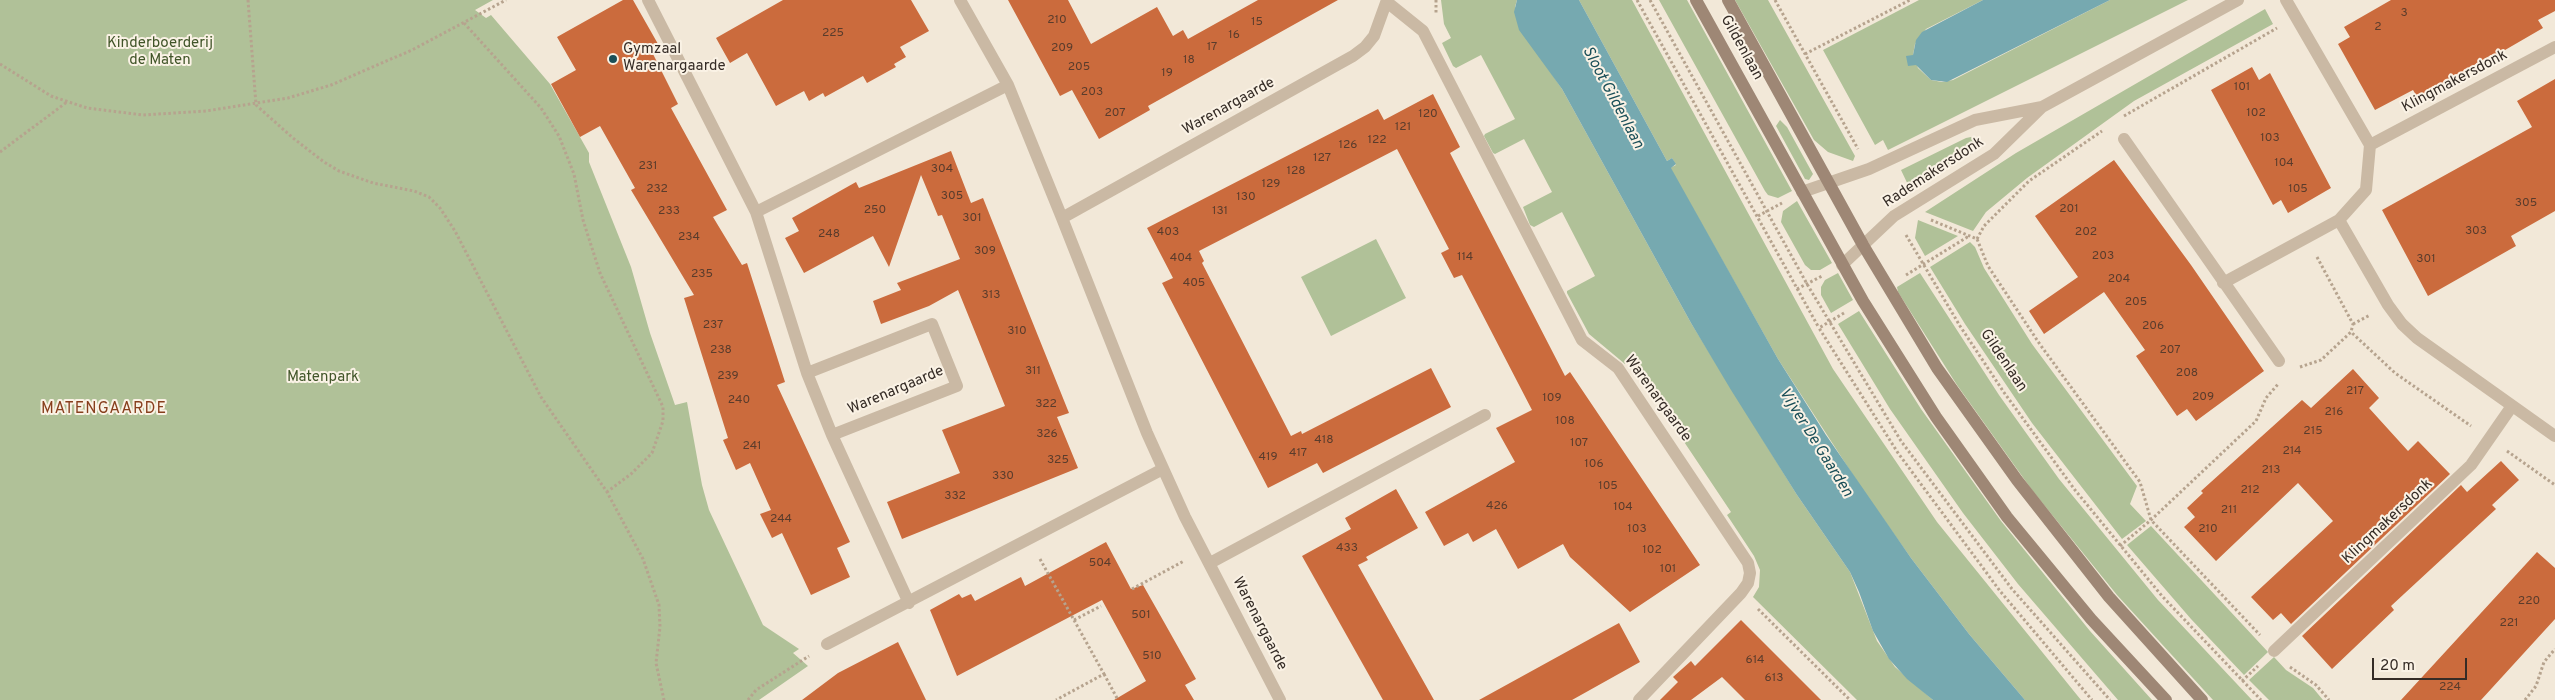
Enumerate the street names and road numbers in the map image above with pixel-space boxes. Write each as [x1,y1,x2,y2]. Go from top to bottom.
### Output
street label: Gildenlaan [1716,12,1766,84]
street label: Klingmakersdonk [2399,47,2511,117]
street label: Warenargaarde [1180,74,1278,140]
street label: Rademakersdonk [1880,134,1988,212]
street label: Gildenlaan [1976,326,2030,396]
street label: Warenargaarde [1620,352,1694,446]
street label: Warenargaarde [845,363,947,419]
street label: Klingmakersdonk [2339,476,2437,568]
street label: Warenargaarde [1228,574,1290,674]

